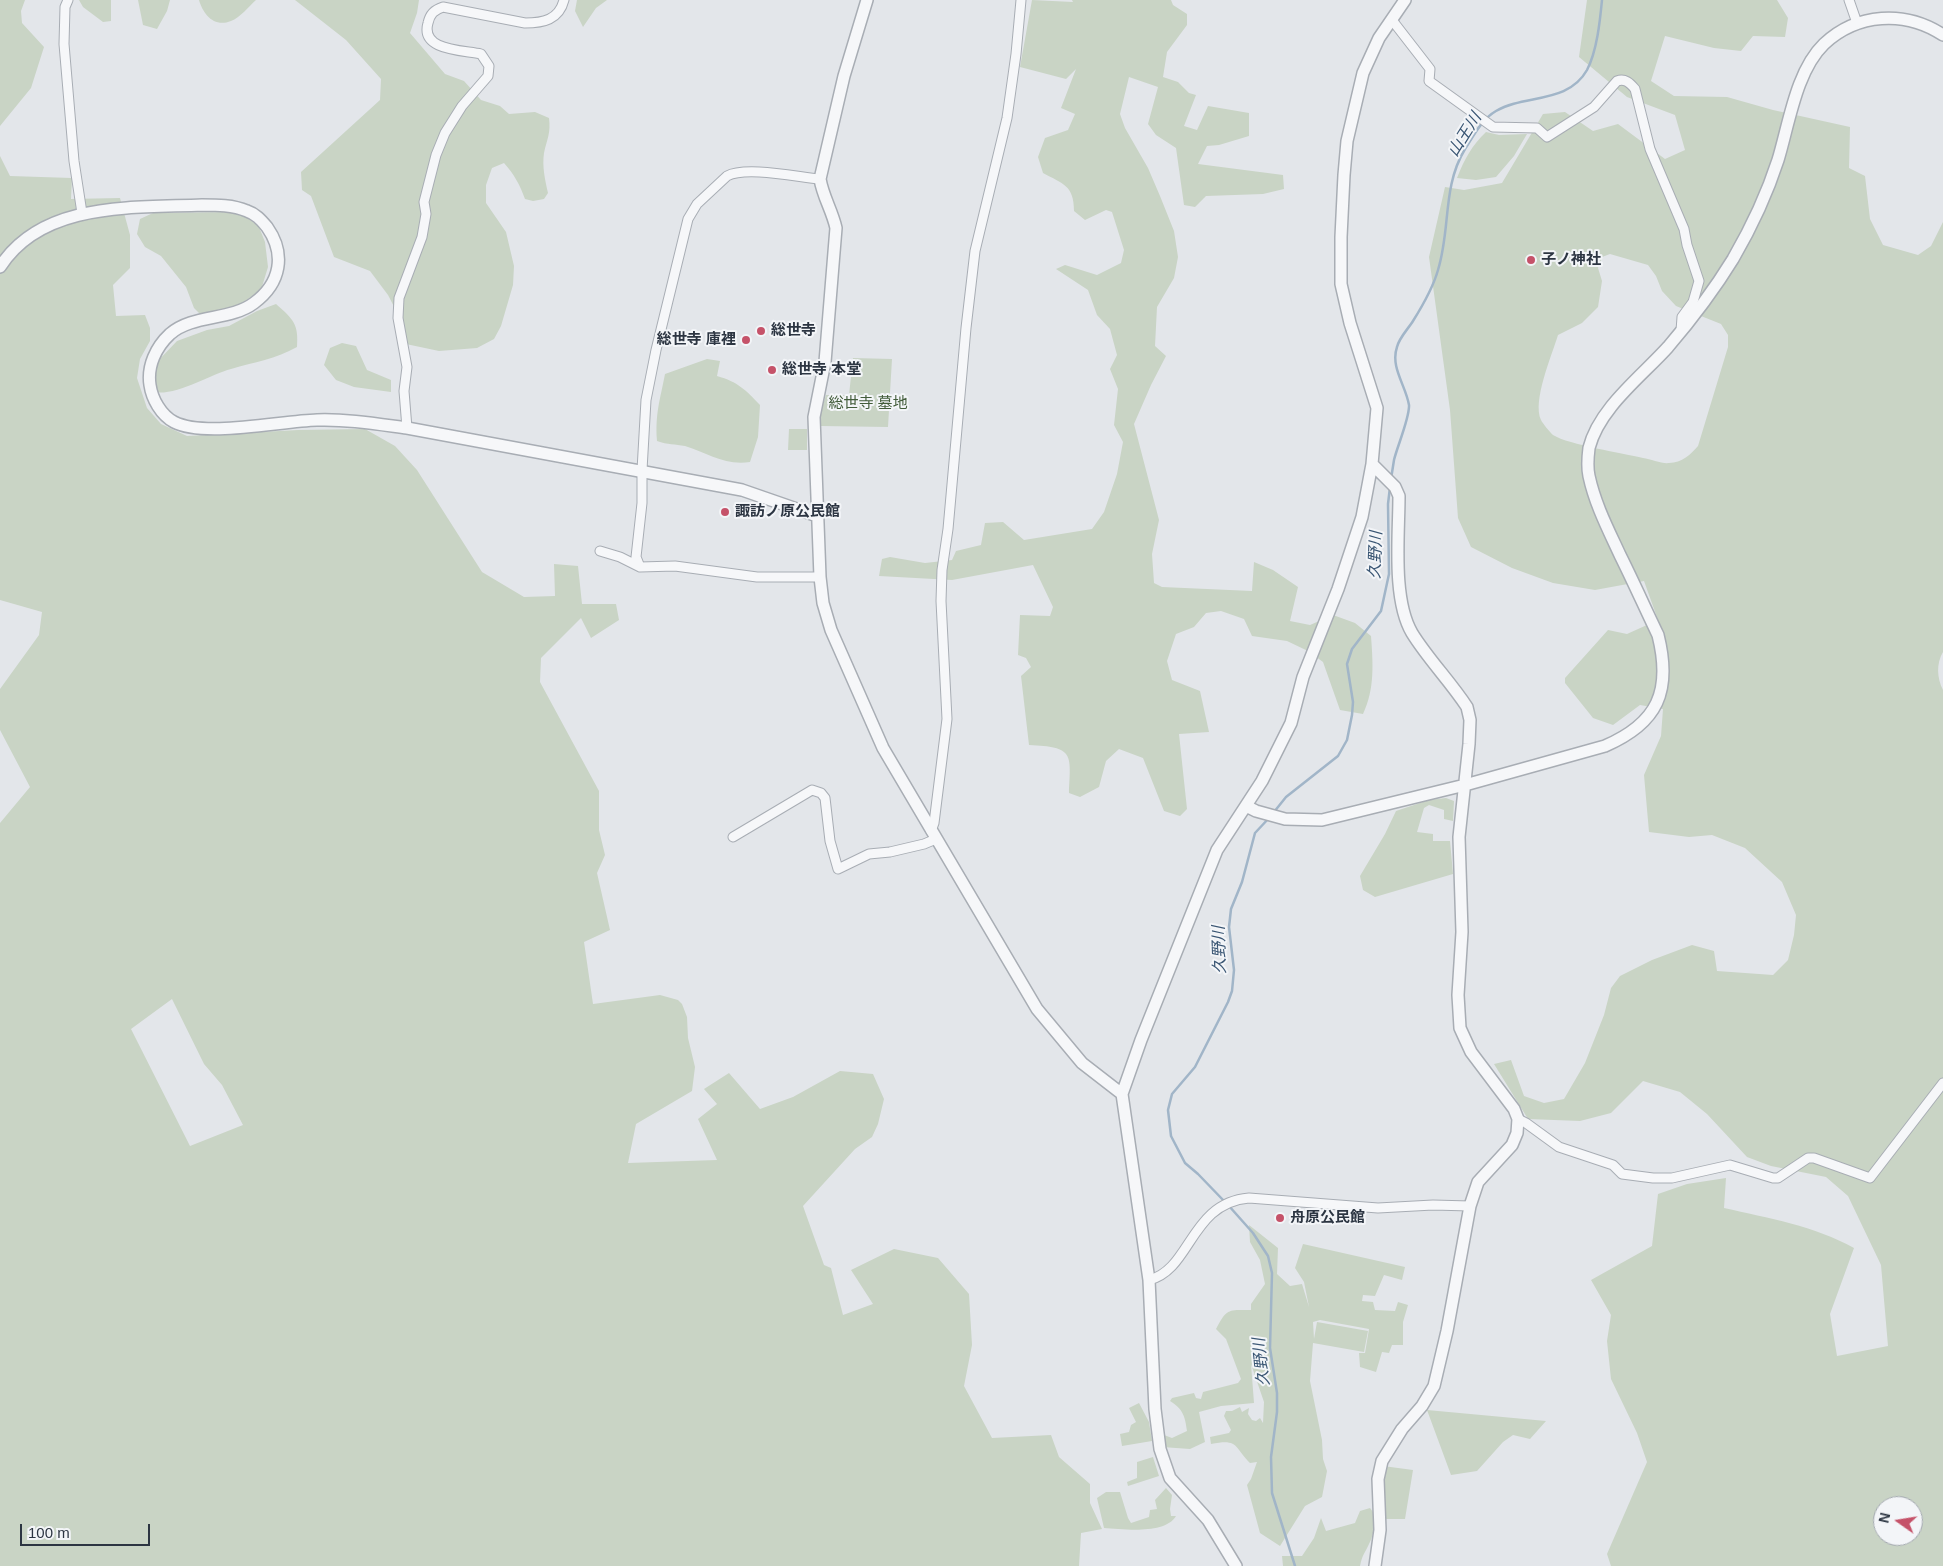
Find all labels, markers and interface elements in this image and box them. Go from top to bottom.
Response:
water label: 山王川 [1444,110,1486,160]
place label: 子ノ神社 [1541,251,1601,269]
marker: 子ノ神社 [1525,254,1537,266]
place label: 総世寺 [771,322,816,340]
marker: 総世寺 [755,325,767,337]
place label: 総世寺 庫裡 [657,331,736,349]
marker: 総世寺 庫裡 [740,334,752,346]
place label: 総世寺 本堂 [782,361,861,379]
marker: 総世寺 本堂 [766,364,778,376]
park label: 総世寺 墓地 [828,395,908,413]
place label: 諏訪ノ原公民館 [735,503,840,521]
marker: 諏訪ノ原公民館 [719,506,731,518]
water label: 久野川 [1366,531,1386,579]
water label: 久野川 [1210,926,1230,974]
place label: 舟原公民館 [1290,1209,1365,1227]
marker: 舟原公民館 [1274,1212,1286,1224]
water label: 久野川 [1250,1337,1274,1387]
north arrow [1873,1496,1923,1546]
text: N [1875,1511,1893,1525]
scale bar [22,1514,152,1546]
text: 100 m [28,1524,70,1541]

